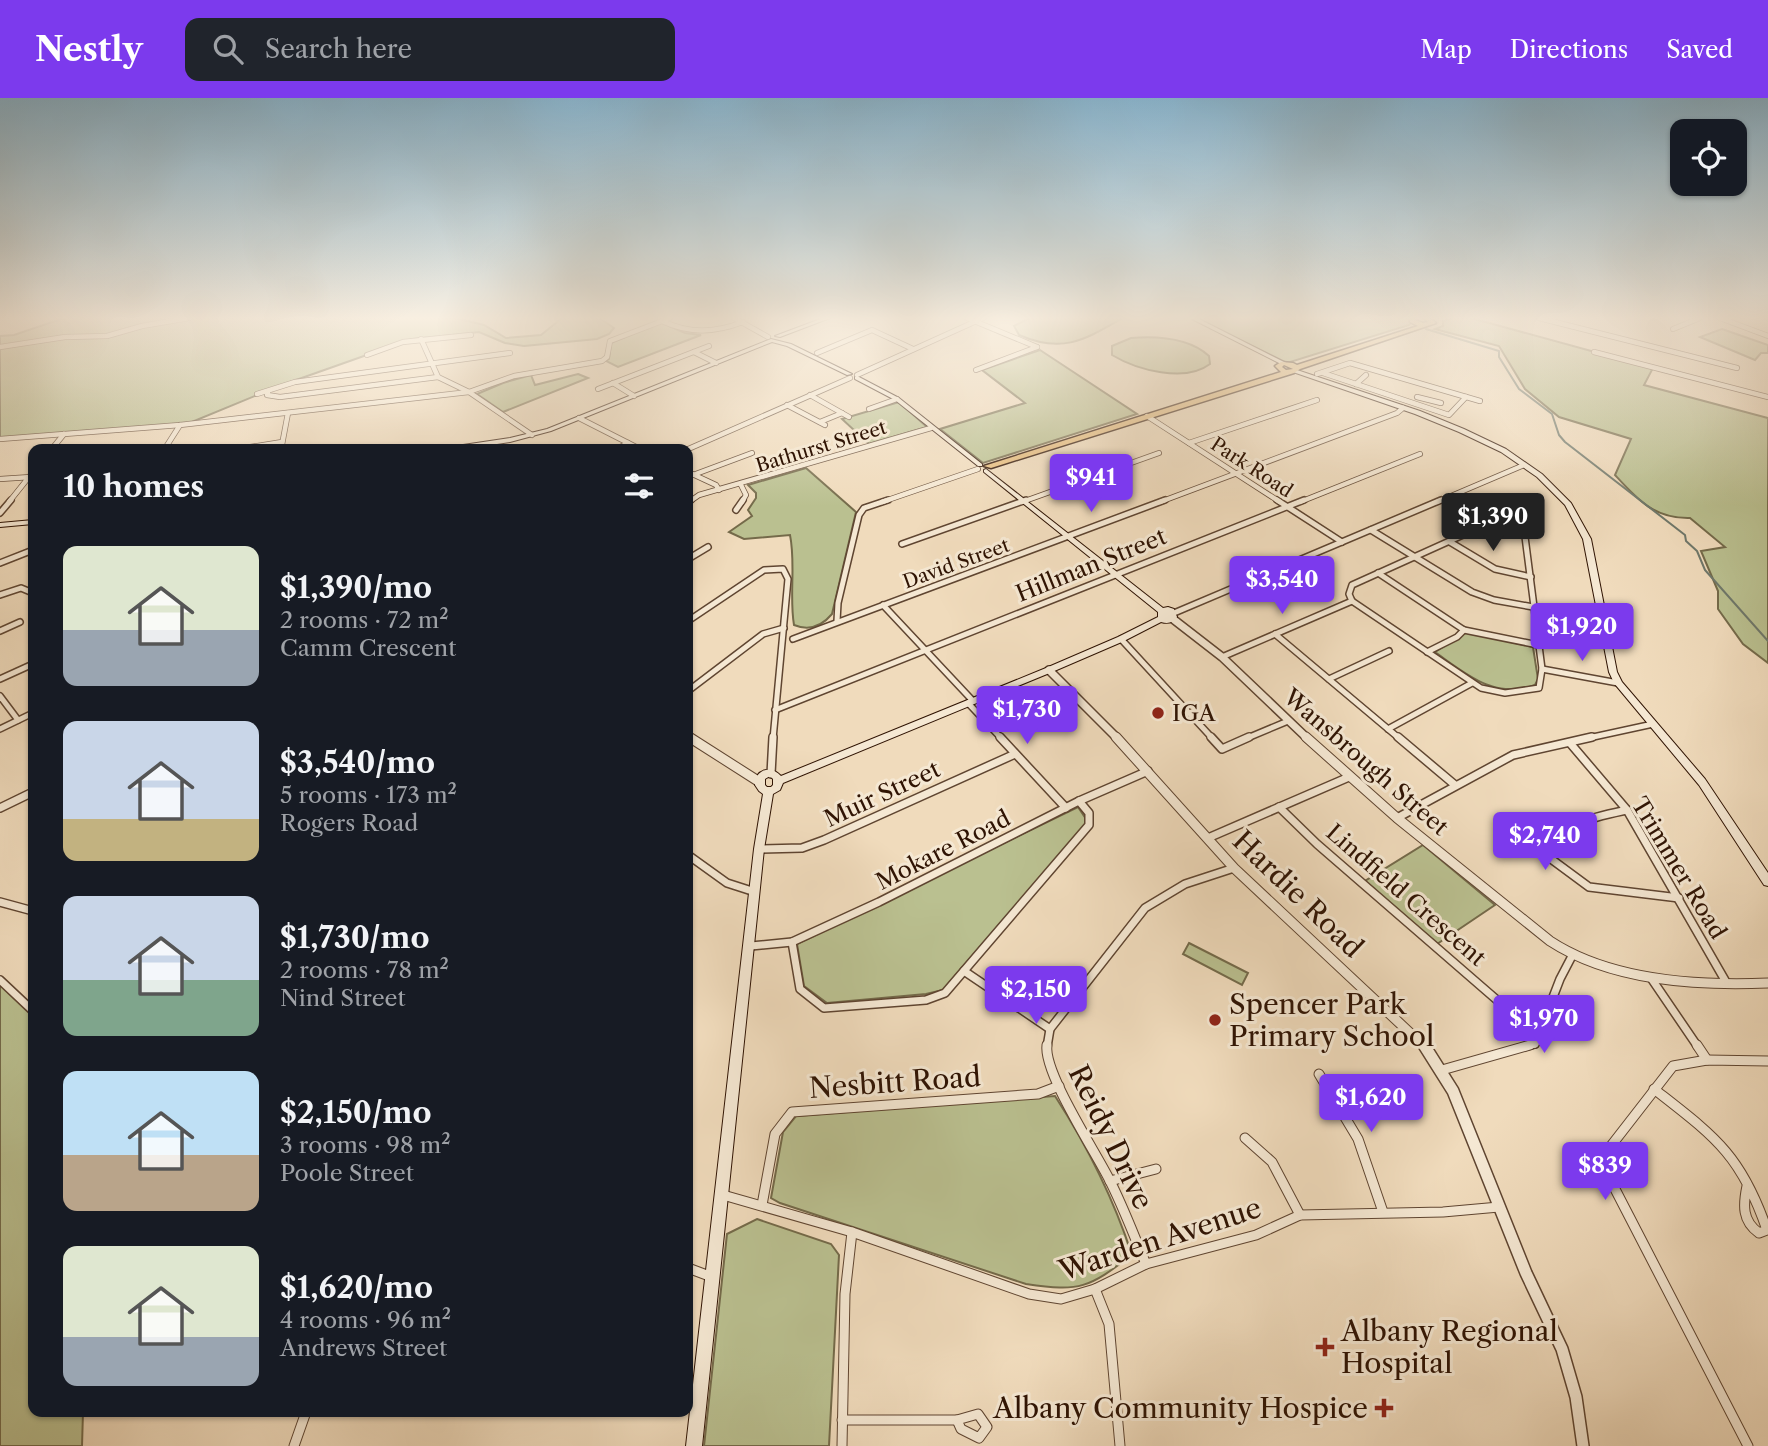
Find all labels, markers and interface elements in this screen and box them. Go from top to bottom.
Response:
search box [185,18,675,81]
text: Nestly [35,29,143,70]
icon: search [209,30,247,68]
text: Search here [265,33,412,65]
text: Map [1420,35,1472,64]
text: Directions [1510,35,1628,64]
text: Saved [1666,35,1733,64]
map controls [1670,119,1747,196]
button: locate [1670,119,1747,196]
street label: Bathurst Street [753,416,890,477]
street label: Park Road [1206,432,1297,503]
pin: $941 [1050,454,1132,514]
text: $941 [1066,463,1116,491]
icon: filters [620,467,658,505]
text: 10 homes [63,468,204,505]
pin: $1,390 [1436,494,1550,553]
text: $1,390 [1458,502,1528,530]
street label: Hillman Street [1012,522,1170,608]
street label: David Street [900,534,1013,593]
pin: $3,540 [1225,556,1339,616]
text: $3,540 [1245,565,1319,593]
text: $1,390/mo [280,569,432,606]
icon: home [119,574,203,658]
pin: $1,920 [1525,603,1639,663]
text: 2 rooms · 72 m² [280,606,449,634]
text: $1,920 [1547,612,1617,640]
text: Camm Crescent [280,634,456,662]
street label: Wansbrough Street [1277,682,1454,841]
pin: $1,730 [970,686,1084,746]
text: $1,730 [993,695,1061,723]
place label: IGA [1172,699,1217,727]
marker: IGA [1150,705,1166,721]
text: $3,540/mo [280,744,435,781]
icon: home [119,749,203,833]
street label: Muir Street [820,755,944,833]
text: 5 rooms · 173 m² [280,781,457,809]
street label: Trimmer Road [1626,792,1732,944]
street label: Mokare Road [871,804,1015,896]
text: Rogers Road [280,809,418,837]
pin: $2,740 [1488,812,1602,872]
street label: Lindfield Crescent [1320,818,1492,972]
text: $2,740 [1509,821,1581,849]
street label: Hardie Road [1226,823,1370,965]
text: $1,730/mo [280,919,430,956]
icon: home [119,924,203,1008]
text: 2 rooms · 78 m² [280,956,449,984]
pin: $2,150 [979,967,1093,1026]
text: $2,150 [1001,975,1071,1003]
text: Nind Street [280,984,406,1012]
place label: Spencer Park Primary School [1229,987,1434,1053]
pin: $1,970 [1487,996,1601,1055]
text: $1,970 [1509,1004,1579,1032]
marker: Spencer Park Primary School [1207,1012,1223,1028]
street label: Nesbitt Road [808,1059,982,1105]
street label: Reidy Drive [1061,1059,1161,1215]
pin: $1,620 [1314,1074,1428,1134]
text: $1,620 [1335,1083,1407,1111]
text: $2,150/mo [280,1094,432,1131]
icon: home [119,1099,203,1183]
text: 3 rooms · 98 m² [280,1131,451,1159]
pin: $839 [1564,1142,1646,1202]
text: $839 [1578,1151,1632,1179]
text: Poole Street [280,1159,414,1187]
street label: Warden Avenue [1054,1190,1265,1288]
text: $1,620/mo [280,1269,433,1306]
icon: home [119,1274,203,1358]
text: 4 rooms · 96 m² [280,1306,451,1334]
place label: Albany Regional Hospital [1340,1314,1558,1380]
text: Andrews Street [280,1334,447,1362]
marker: Albany Regional Hospital [1315,1337,1335,1357]
place label: Albany Community Hospice [992,1391,1368,1425]
marker: Albany Community Hospice [1374,1398,1394,1418]

